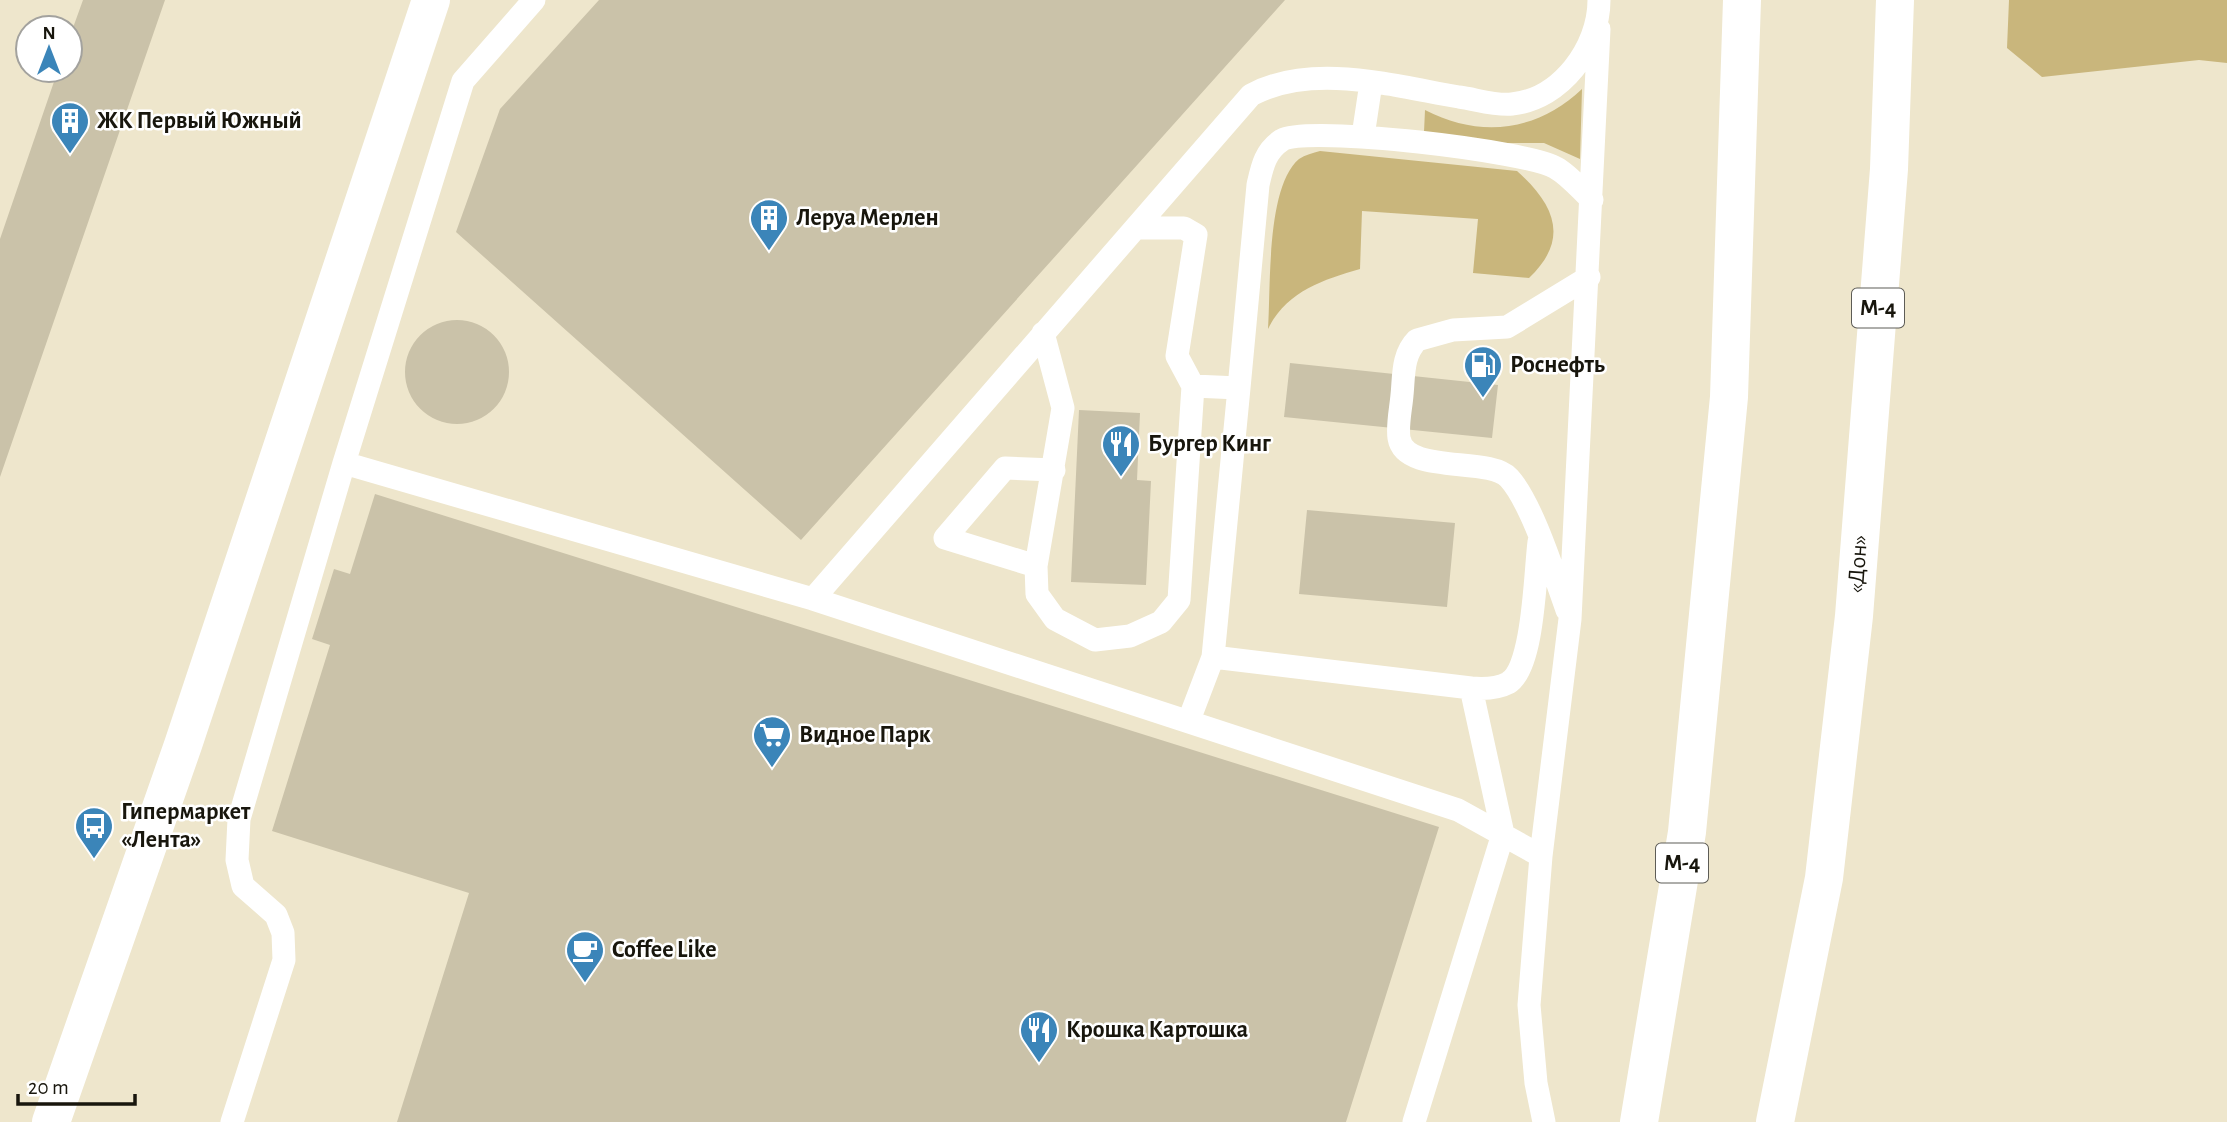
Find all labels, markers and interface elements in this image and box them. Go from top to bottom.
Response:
north arrow [14,14,84,84]
text: N [42,24,56,43]
building icon: ЖК Первый Южный [49,100,91,155]
place label: ЖК Первый Южный [97,109,302,133]
building icon: Леруа Мерлен [748,197,790,252]
place label: Леруа Мерлен [796,206,939,230]
road number: М-4 [1852,288,1904,328]
fuel station icon: Роснефть [1462,344,1504,399]
place label: Роснефть [1510,353,1605,377]
restaurant icon: Бургер Кинг [1100,423,1142,478]
place label: Бургер Кинг [1148,432,1271,456]
street label: «Дон» [1844,534,1872,594]
supermarket icon: Видное Парк [751,714,793,769]
place label: Видное Парк [799,723,931,747]
place label: Гипермаркет «Лента» [121,800,251,852]
bus stop icon: Гипермаркет «Лента» [73,805,115,860]
road number: М-4 [1656,844,1708,883]
cafe icon: Coffee Like [564,929,606,984]
place label: Coffee Like [612,938,717,962]
restaurant icon: Крошка Картошка [1018,1009,1060,1064]
place label: Крошка Картошка [1066,1018,1248,1042]
scale bar [18,1062,135,1106]
text: 20 m [28,1077,69,1098]

